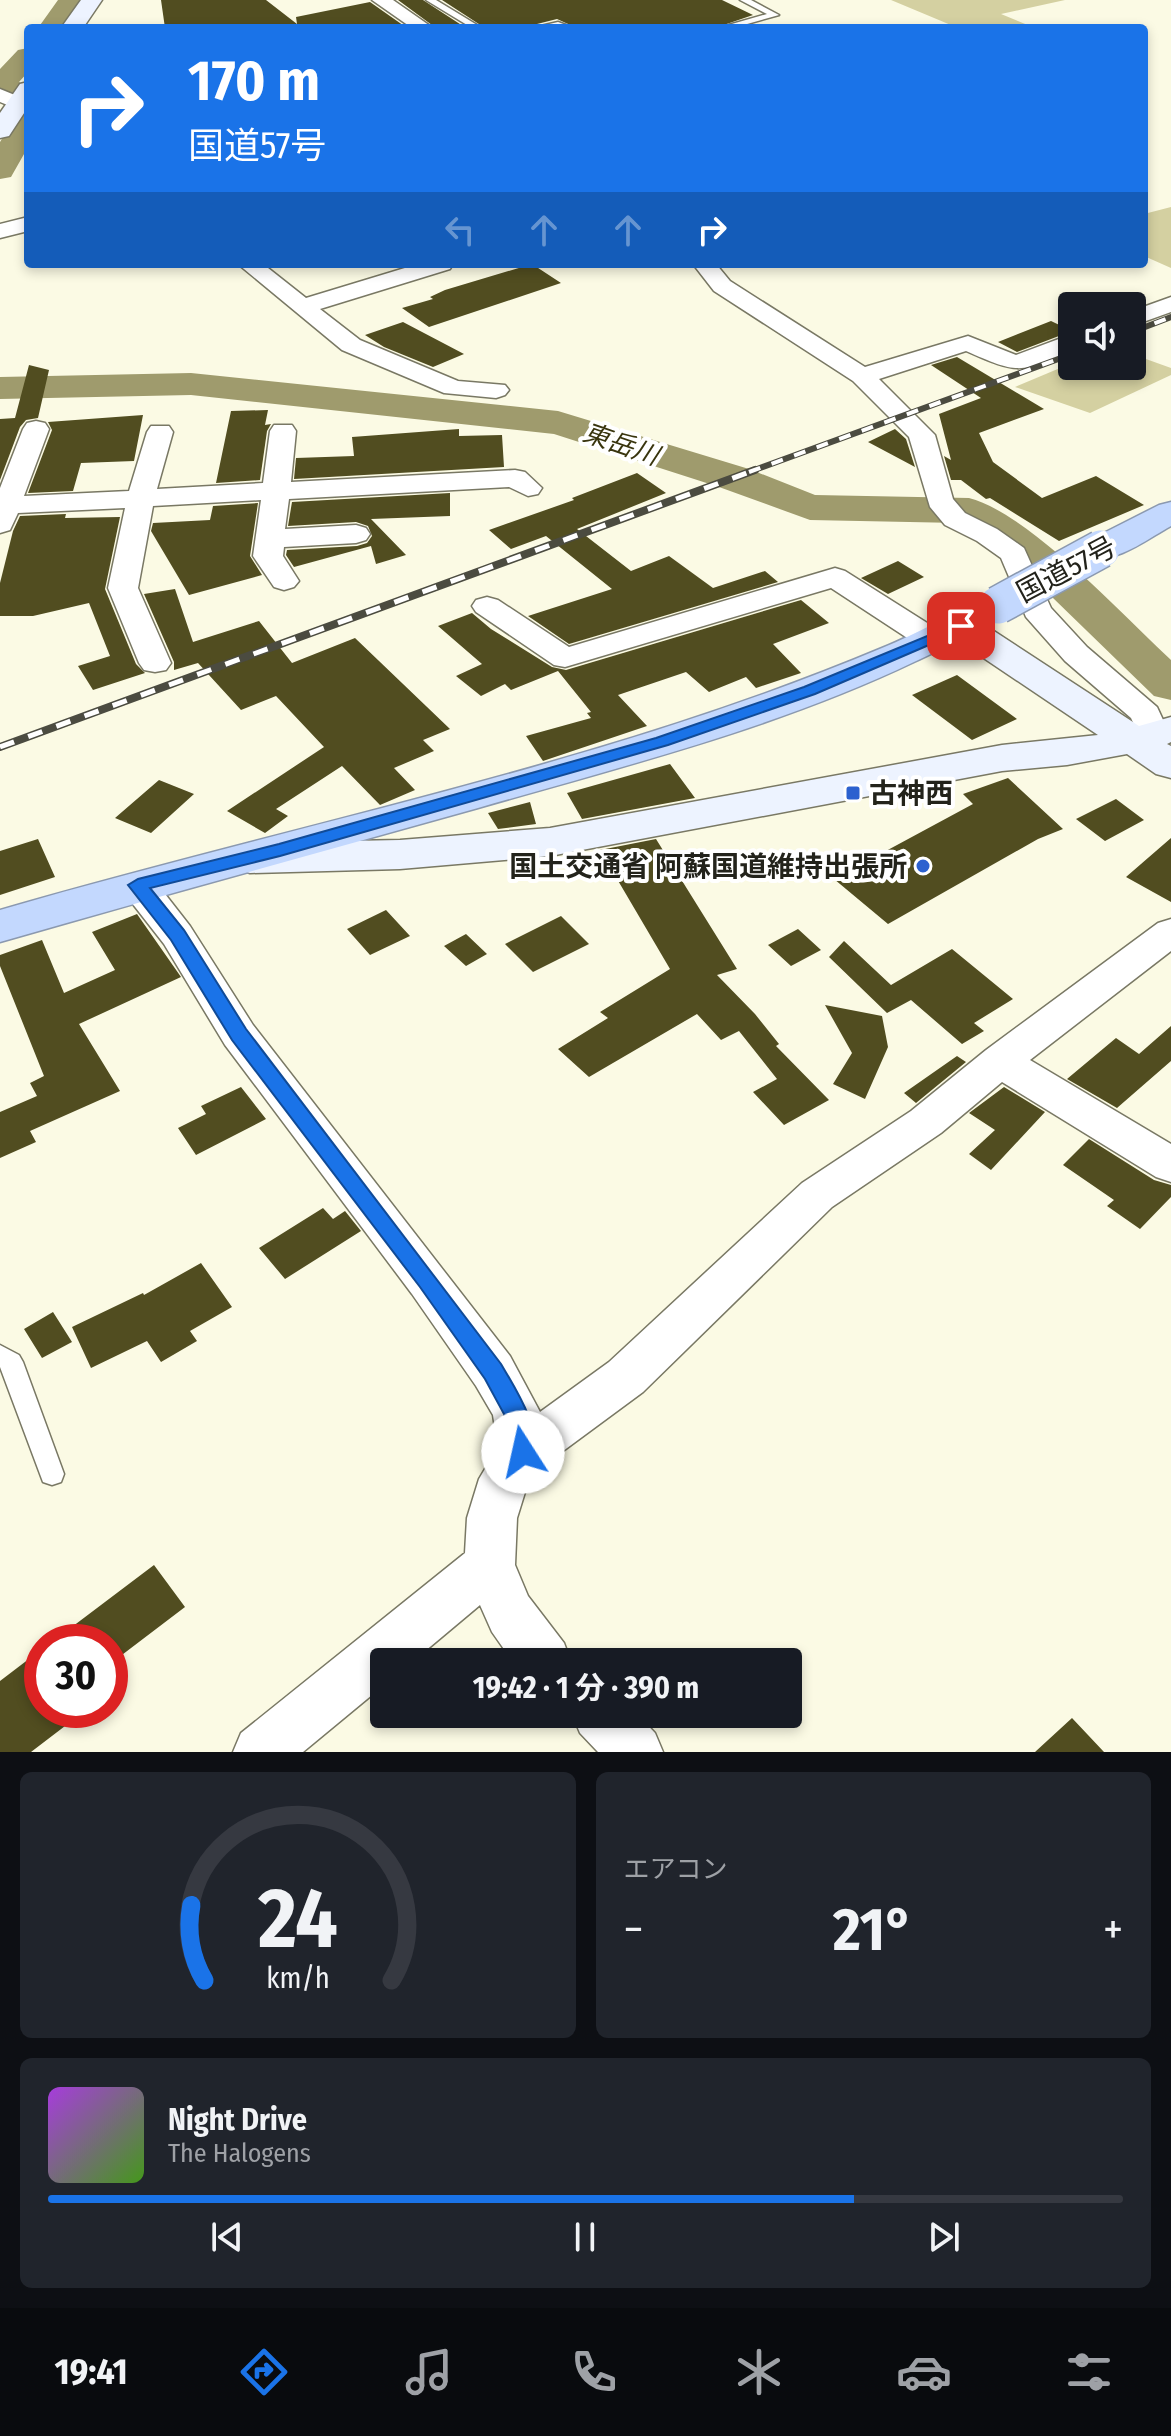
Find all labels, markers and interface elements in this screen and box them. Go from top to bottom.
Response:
text: 170 m [188,48,320,115]
icon: right [56,56,160,160]
text: 国道57号 [188,124,326,168]
icon: left [438,208,482,252]
icon: ahead [522,208,566,252]
icon: ahead [606,208,650,252]
icon: right [690,208,734,252]
map controls [1058,292,1146,380]
button: sound [1058,292,1146,380]
water label: 東岳川 [579,417,666,473]
street label: 国道57号 [1011,530,1121,609]
pin [927,592,995,660]
icon: arrive [939,604,983,648]
place label: 古神西 [869,777,953,810]
marker: 古神西 [844,784,862,802]
place label: 国土交通省 阿蘇国道維持出張所 [509,850,907,883]
marker: 国土交通省 阿蘇国道維持出張所 [914,857,932,875]
position arrow [481,1410,565,1494]
speed limit sign: 30 [24,1624,128,1728]
text: 19:42 · 1 分 · 390 m [473,1670,699,1706]
text: エアコン [624,1854,728,1885]
text: 24 [257,1869,338,1969]
text: 21° [833,1894,913,1966]
text: − [624,1903,643,1956]
text: + [1103,1903,1123,1956]
text: km/h [266,1961,330,1996]
text: Night Drive [168,2102,307,2138]
text: The Halogens [168,2138,311,2169]
icon: previous [205,2215,249,2259]
icon: pause [563,2215,607,2259]
icon: next [922,2215,966,2259]
icon: directions [236,2344,292,2400]
icon: music [401,2344,457,2400]
icon: phone [566,2344,622,2400]
icon: climate [731,2344,787,2400]
icon: car [896,2344,952,2400]
icon: filters [1061,2344,1117,2400]
text: 19:41 [54,2350,128,2394]

